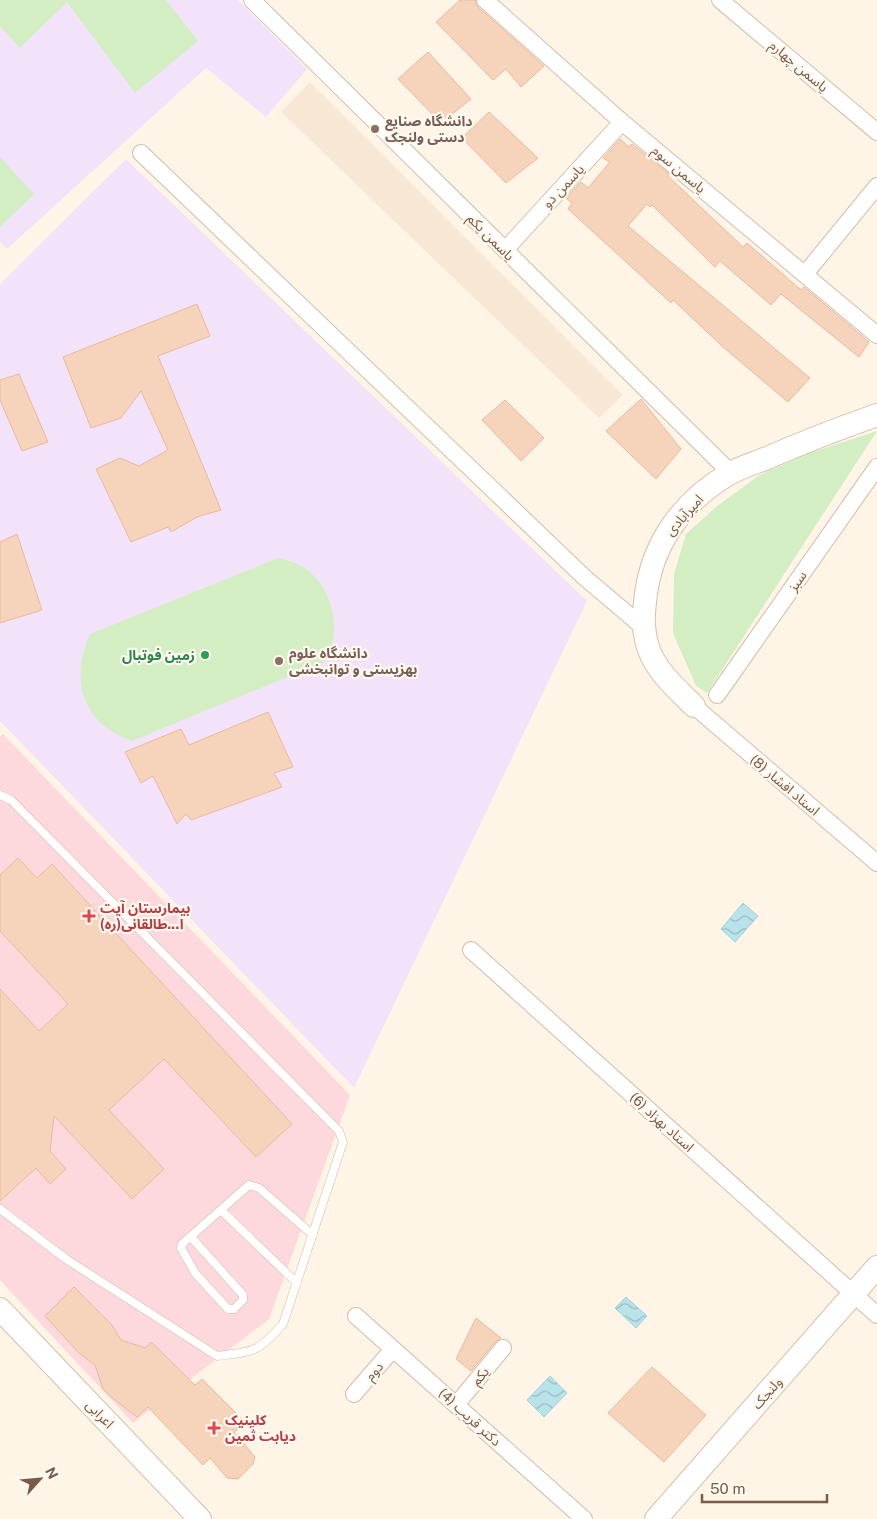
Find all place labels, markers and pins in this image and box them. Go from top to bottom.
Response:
place label: دانشگاه صنایع دستى ولنجک [385,113,473,145]
marker: دانشگاه صنایع دستى ولنجک [369,123,381,135]
place label: دانشگاه علوم بهزیستی و توانبخشی [289,645,417,678]
place label: زمین فوتبال [122,647,195,664]
marker: زمین فوتبال [199,649,211,661]
marker: دانشگاه علوم بهزیستی و توانبخشی [273,655,285,667]
place label: بیمارستان آیت ا...طالقانی(ره) [100,900,190,933]
marker: بیمارستان آیت ا...طالقانی(ره) [82,909,96,923]
place label: کلینیک دیابت ثمین [225,1412,296,1444]
marker: کلینیک دیابت ثمین [207,1421,221,1435]

